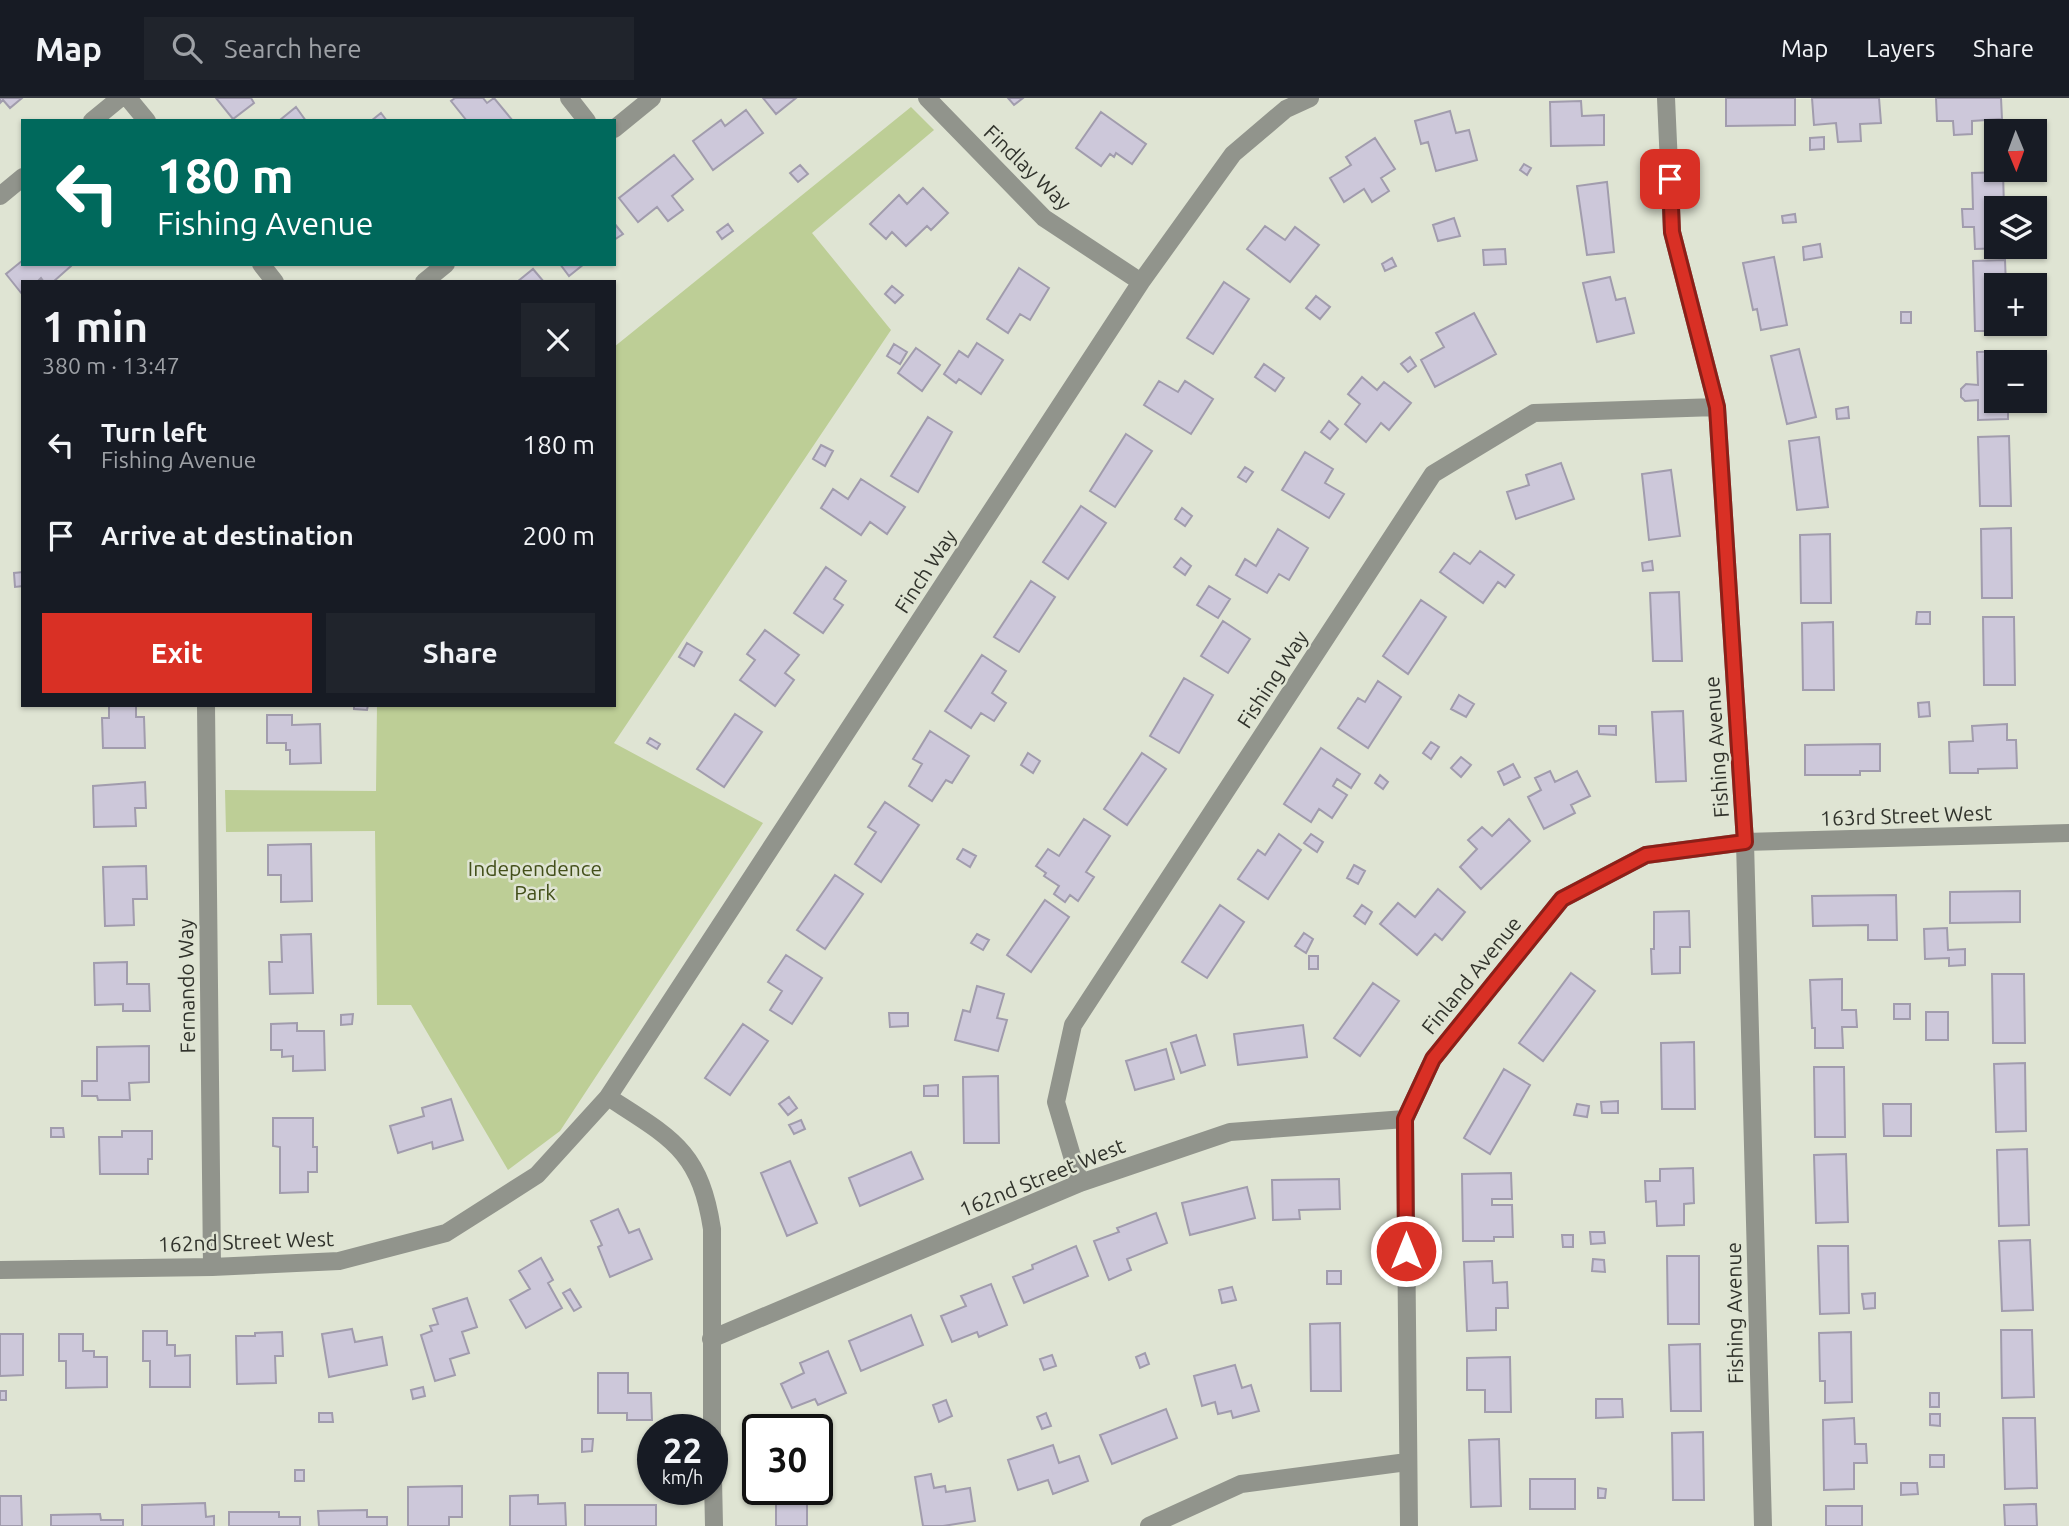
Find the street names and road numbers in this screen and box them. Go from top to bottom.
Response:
street label: Findlay Way [980,120,1076,214]
street label: Finch Way [889,525,961,617]
street label: Fishing Way [1232,626,1312,732]
street label: Fishing Avenue [1699,675,1733,819]
street label: 163rd Street West [1820,800,1992,830]
street label: Finland Avenue [1416,911,1526,1039]
street label: Fernando Way [173,918,199,1054]
street label: 162nd Street West [956,1133,1128,1221]
street label: 162nd Street West [158,1226,334,1256]
street label: Fishing Avenue [1721,1242,1747,1384]

